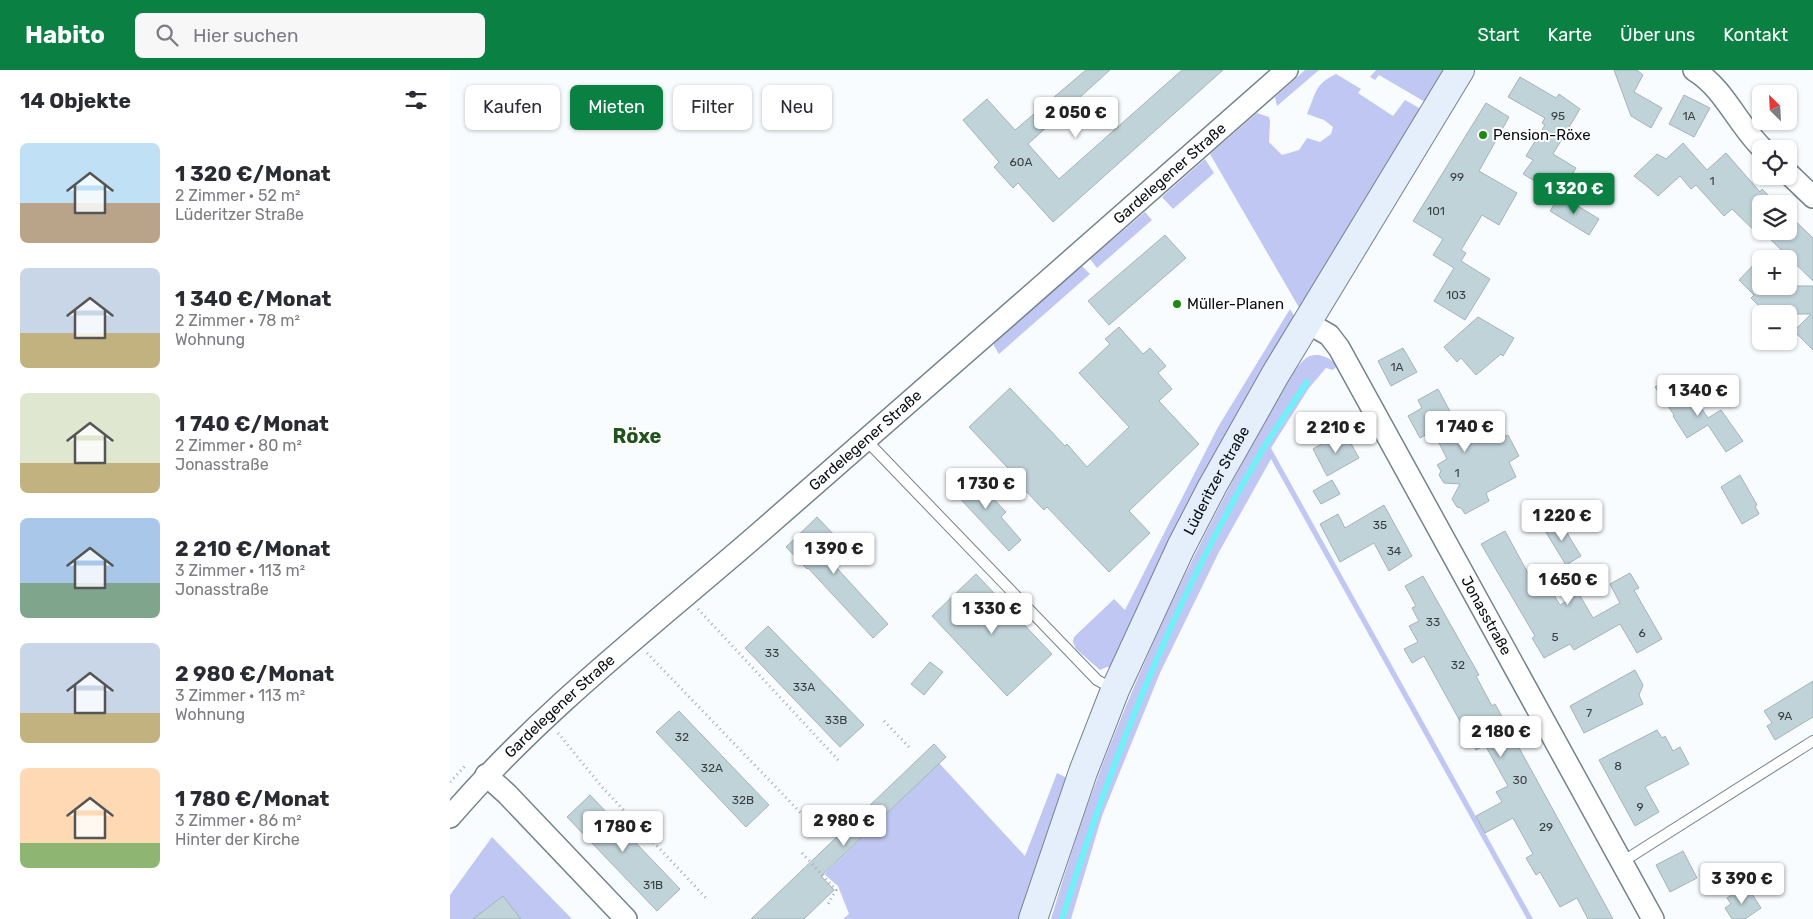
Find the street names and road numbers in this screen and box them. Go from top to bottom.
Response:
street label: Gardelegener Straße [1110,119,1230,228]
street label: Gardelegener Straße [805,386,925,494]
street label: Lüderitzer Straße [1180,423,1253,538]
street label: Jonasstraße [1457,573,1515,658]
street label: Gardelegener Straße [501,651,619,762]

